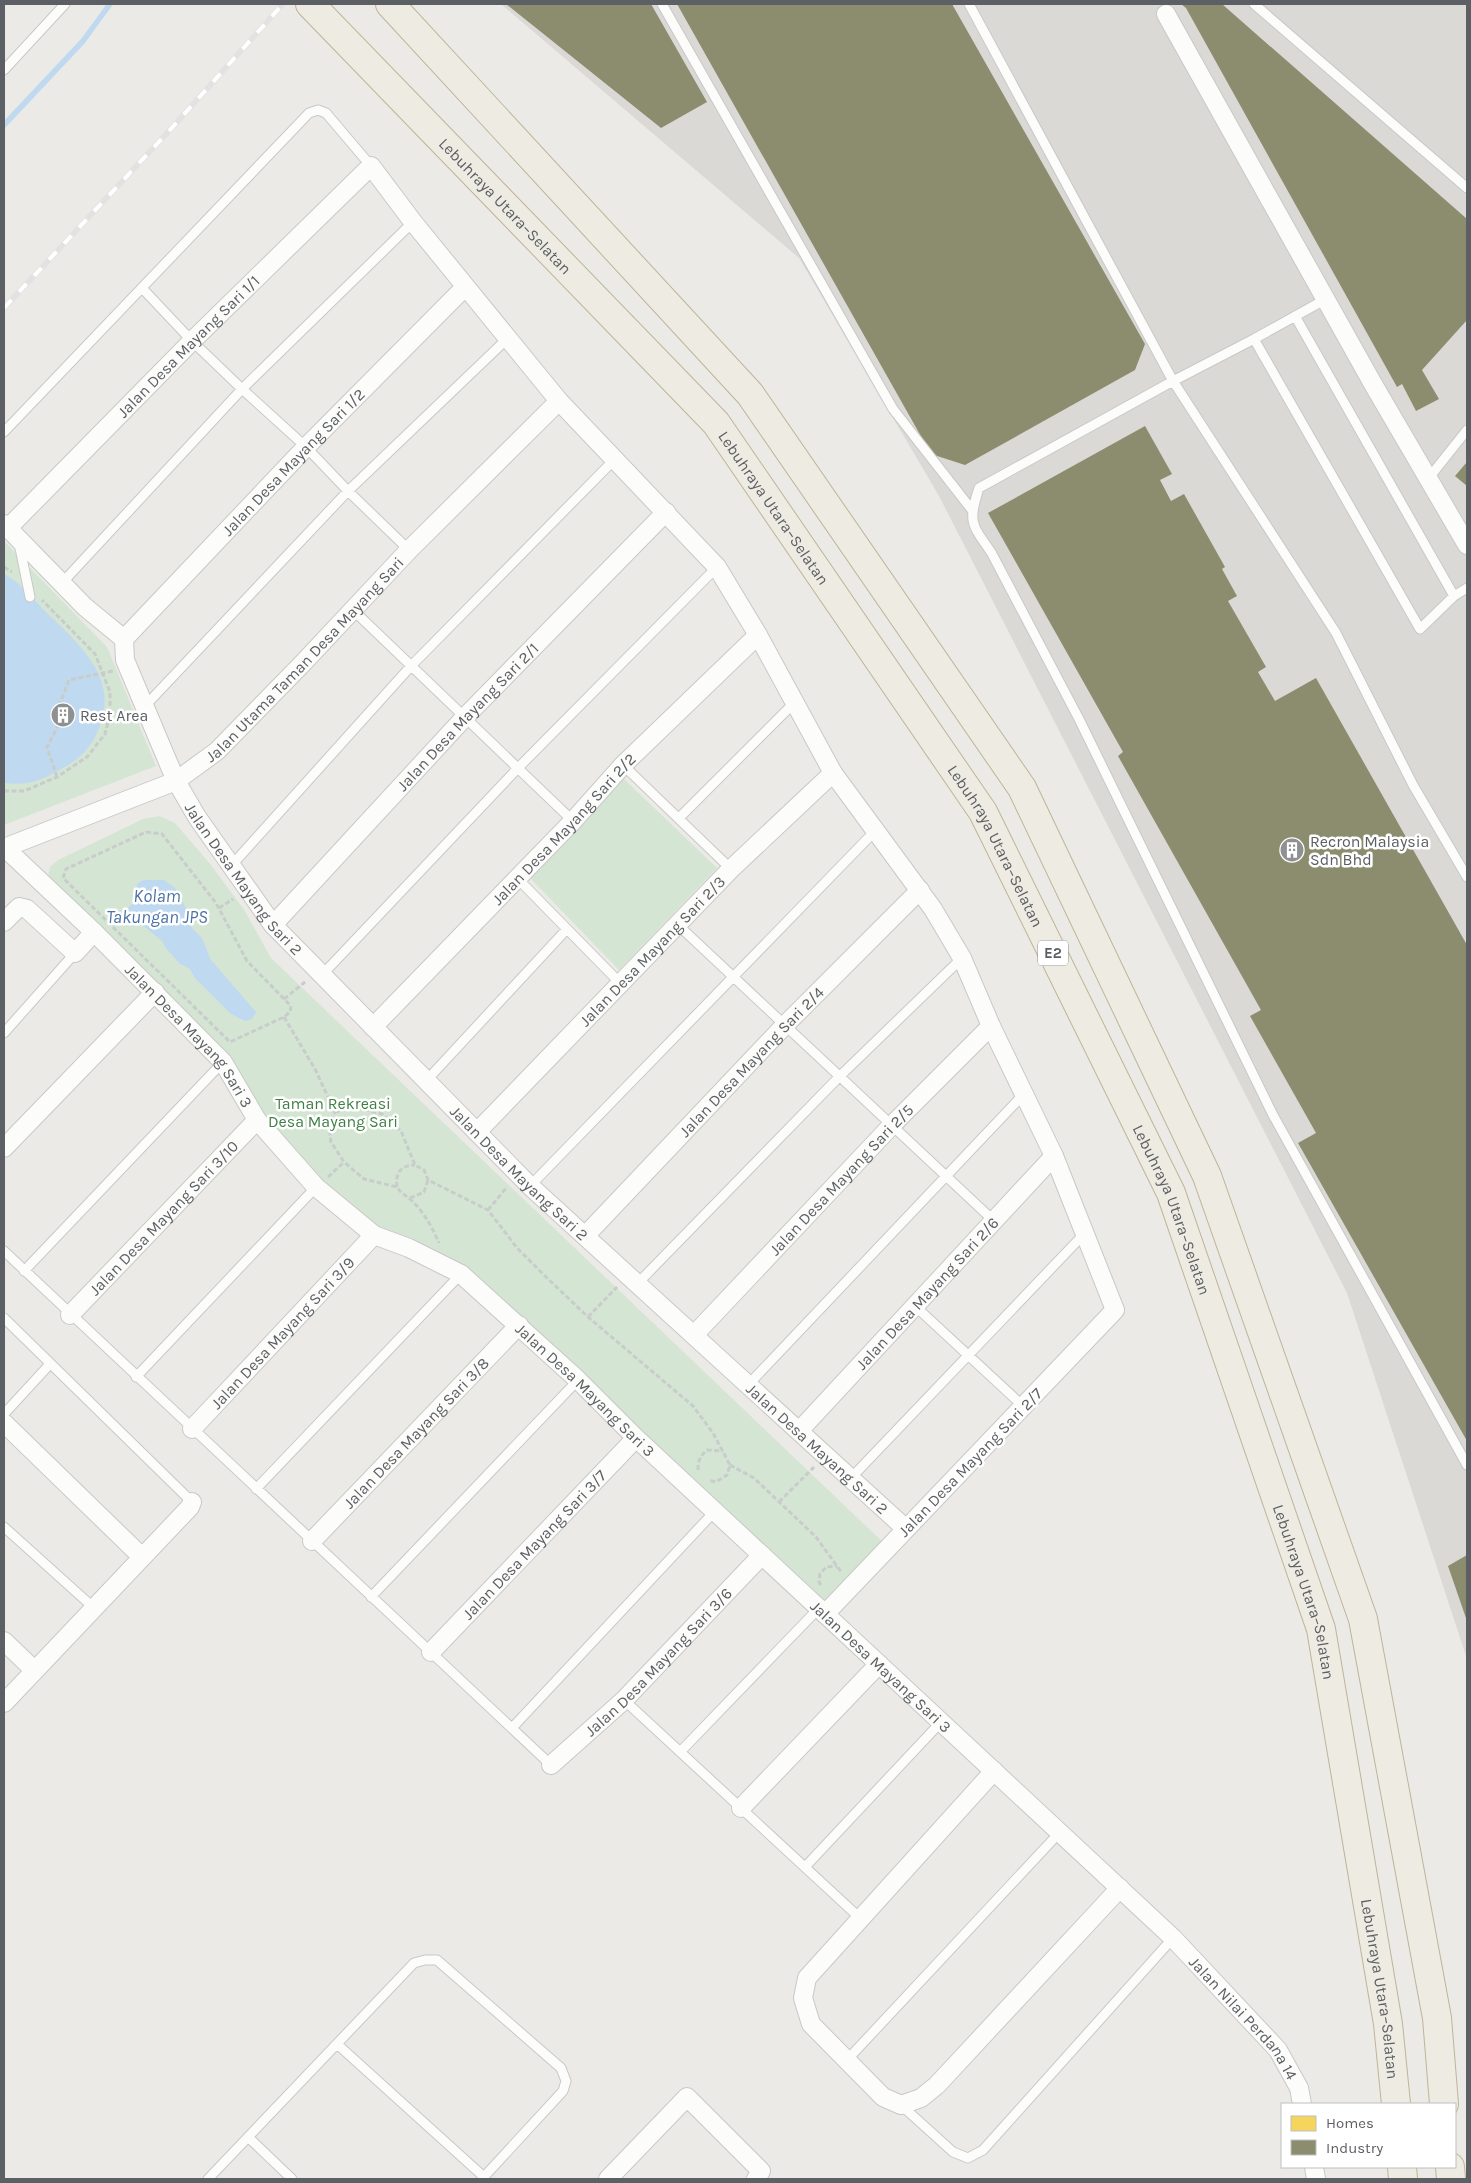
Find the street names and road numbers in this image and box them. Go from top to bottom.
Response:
street label: Lebuhraya Utara–Selatan [435,134,575,278]
street label: Jalan Desa Mayang Sari 1/1 [113,271,264,421]
street label: Jalan Desa Mayang Sari 1/2 [218,385,369,540]
street label: Lebuhraya Utara–Selatan [714,427,833,588]
street label: Jalan Utama Taman Desa Mayang Sari [202,553,408,766]
street label: Jalan Desa Mayang Sari 2/1 [393,639,543,795]
street label: Jalan Desa Mayang Sari 2/2 [488,749,640,909]
street label: Lebuhraya Utara–Selatan [943,761,1047,930]
street label: Jalan Desa Mayang Sari 2 [181,799,306,959]
street label: Jalan Desa Mayang Sari 2/3 [576,872,729,1030]
road number: E2 [1038,940,1068,966]
street label: Jalan Desa Mayang Sari 3 [121,960,256,1111]
street label: Jalan Desa Mayang Sari 2/4 [675,983,828,1141]
street label: Jalan Desa Mayang Sari 2/5 [765,1100,917,1259]
street label: Jalan Desa Mayang Sari 2 [446,1102,592,1244]
street label: Lebuhraya Utara–Selatan [1129,1121,1214,1298]
street label: Jalan Desa Mayang Sari 3/10 [85,1137,242,1299]
street label: Jalan Desa Mayang Sari 2/6 [852,1213,1003,1374]
street label: Jalan Desa Mayang Sari 3/9 [207,1253,359,1413]
street label: Jalan Desa Mayang Sari 3 [511,1319,659,1461]
street label: Jalan Desa Mayang Sari 3/8 [339,1354,493,1513]
street label: Jalan Desa Mayang Sari 2 [742,1379,892,1518]
street label: Jalan Desa Mayang Sari 2/7 [894,1384,1047,1541]
street label: Jalan Desa Mayang Sari 3/7 [458,1466,611,1623]
street label: Lebuhraya Utara–Selatan [1269,1502,1338,1681]
street label: Jalan Desa Mayang Sari 3/6 [581,1584,736,1740]
street label: Jalan Desa Mayang Sari 3 [806,1596,955,1737]
street label: Lebuhraya Utara–Selatan [1357,1897,1402,2080]
street label: Jalan Nilai Perdana 14 [1185,1953,1302,2083]

